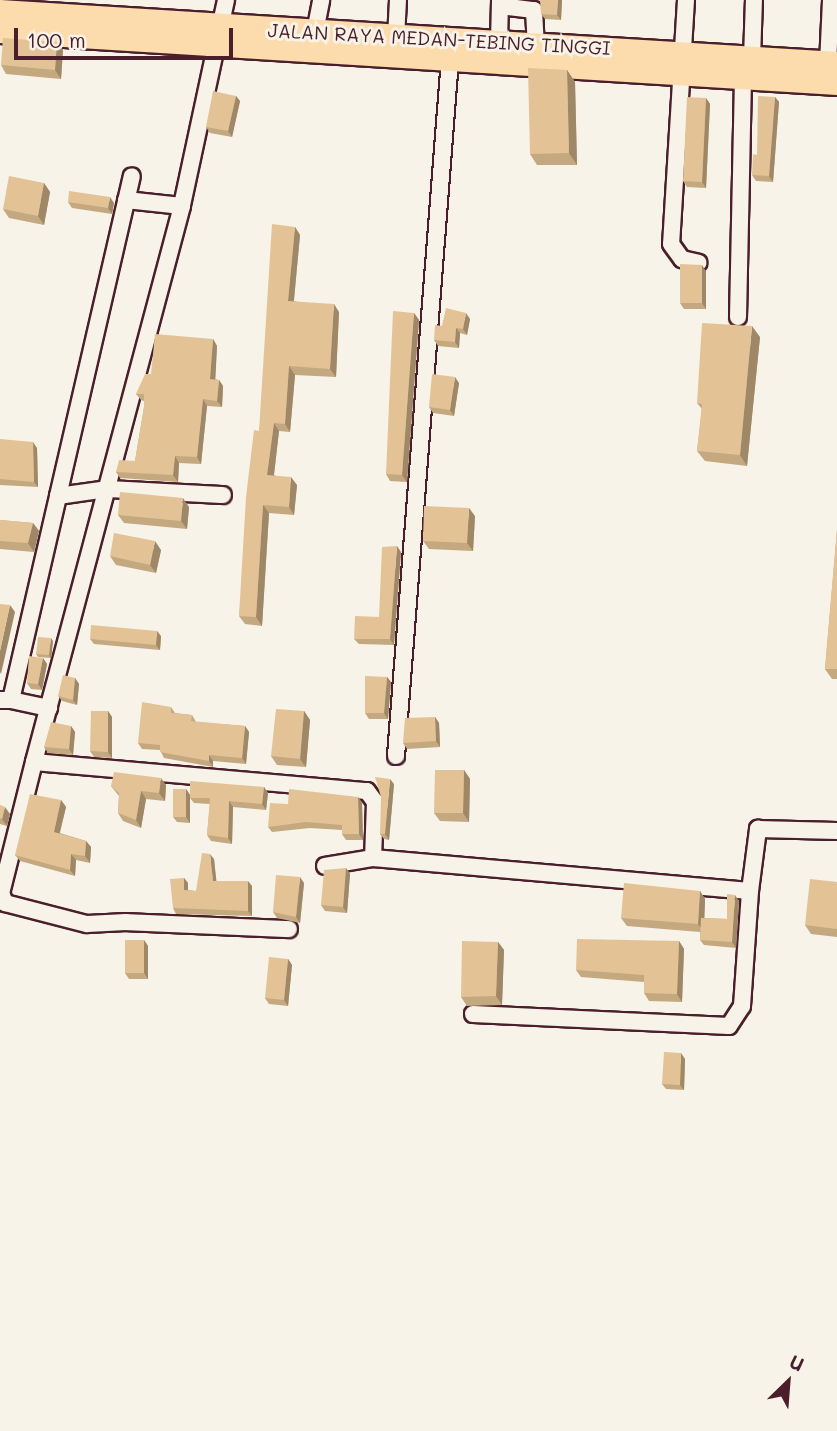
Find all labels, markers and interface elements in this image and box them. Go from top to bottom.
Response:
scale bar [18,14,236,58]
street label: JALAN RAYA MEDAN-TEBING TINGGI [267,19,611,59]
text: 100 m [27,26,86,53]
north arrow [753,1347,823,1417]
text: U [786,1348,808,1377]

